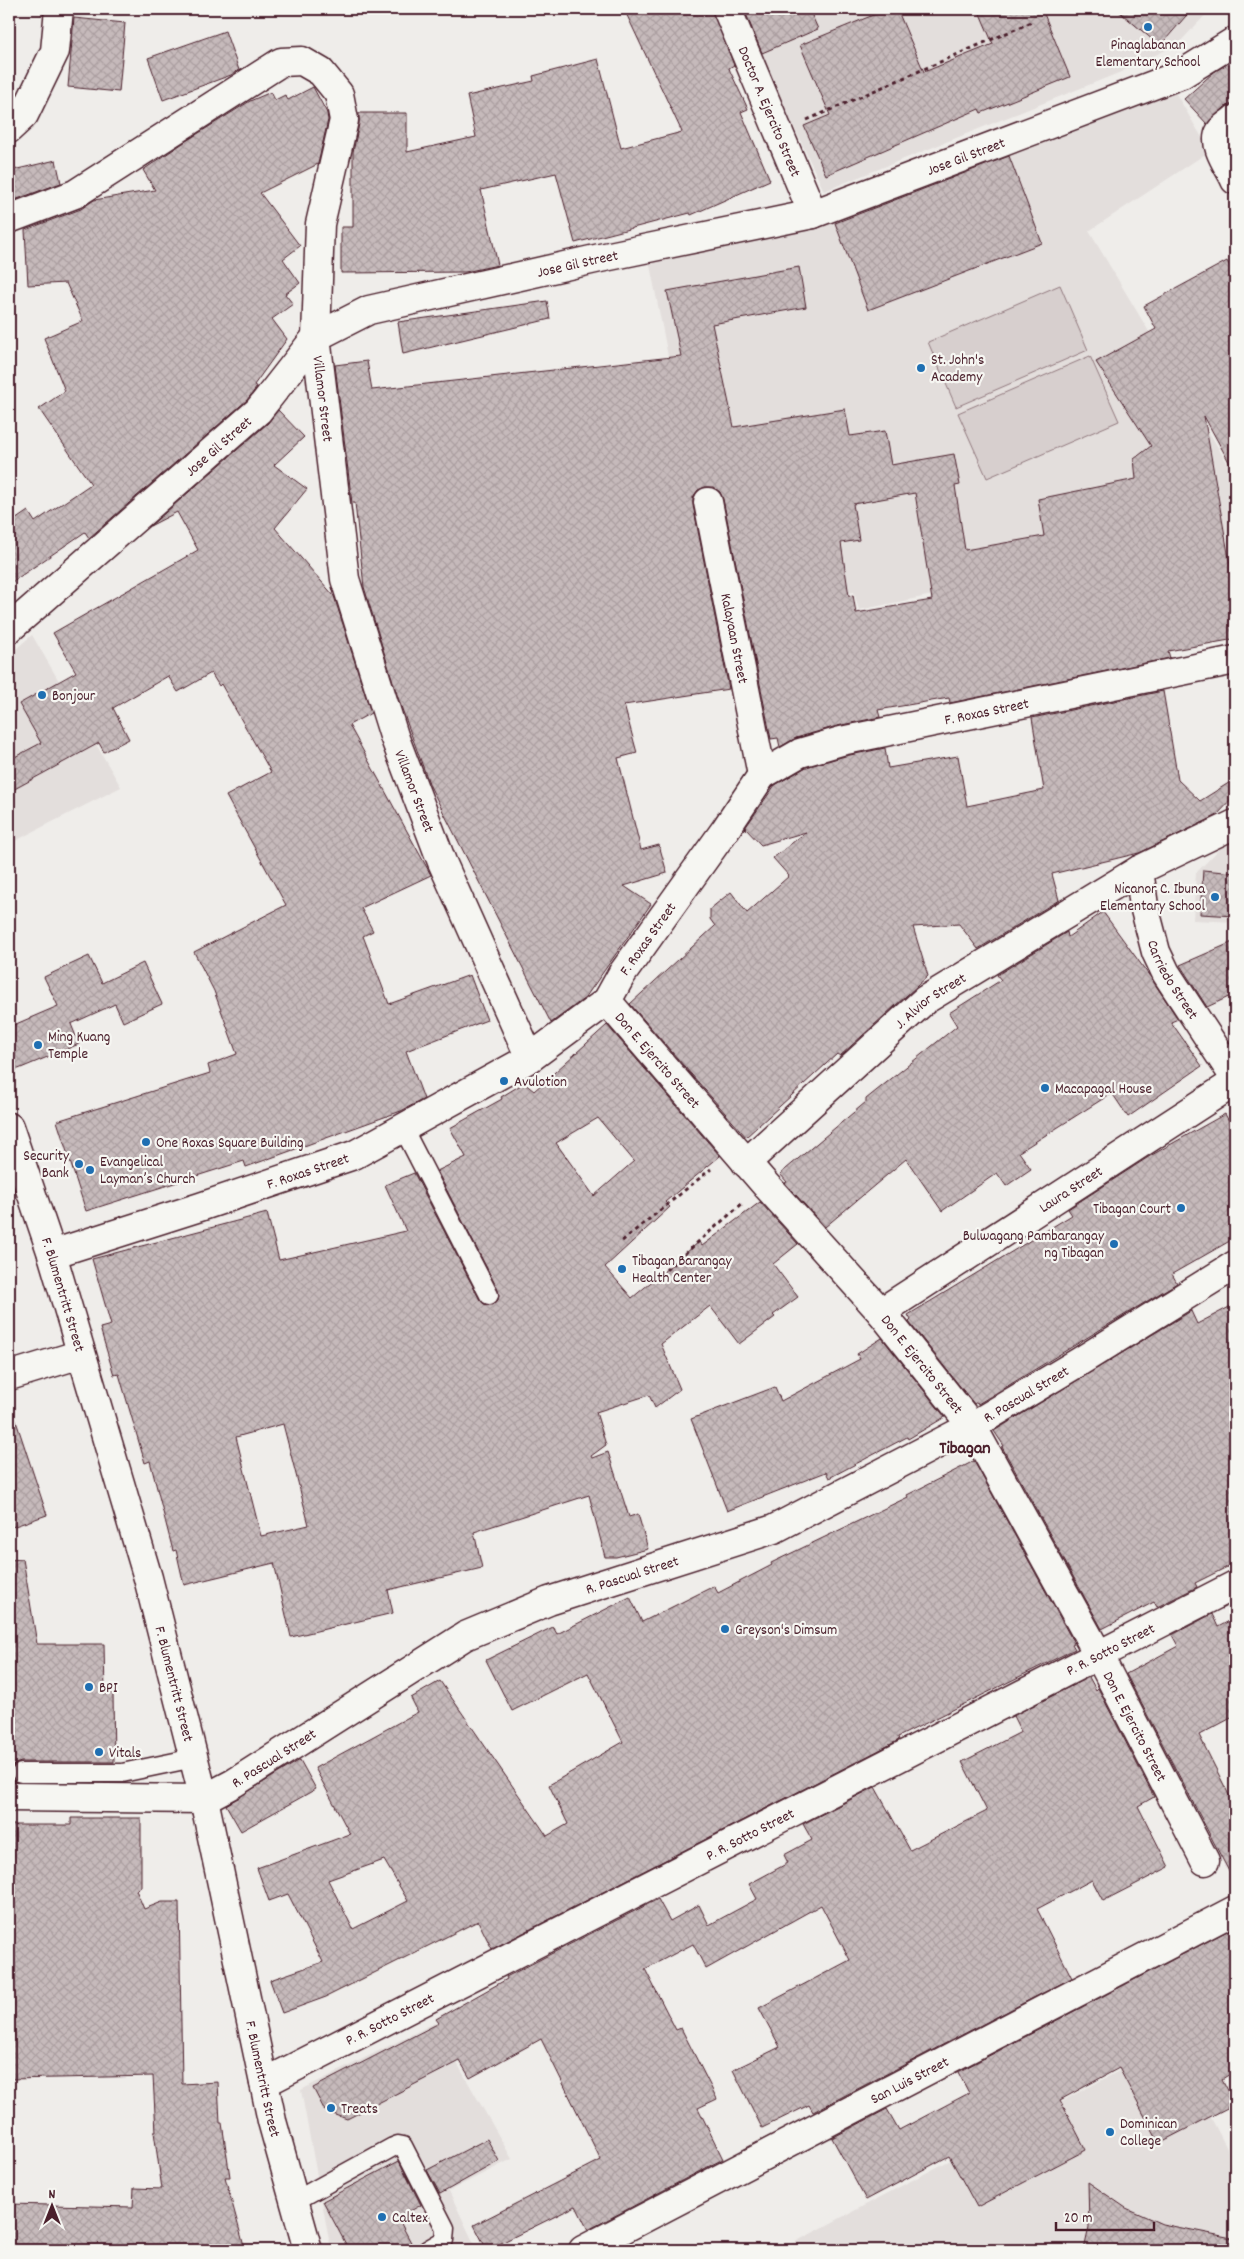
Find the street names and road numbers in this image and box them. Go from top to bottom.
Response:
street label: Doctor A. Ejercito Street [731,43,805,181]
street label: Jose Gil Street [924,133,1009,183]
street label: Jose Gil Street [535,245,621,285]
street label: Villamor Street [305,355,338,444]
street label: Jose Gil Street [181,412,258,483]
street label: Kalayaan Street [713,592,753,686]
street label: F. Roxas Street [943,694,1031,732]
street label: Villamor Street [387,747,439,837]
street label: F. Roxas Street [615,898,683,981]
street label: Carriedo Street [1140,938,1203,1025]
street label: J. Alvior Street [891,968,972,1035]
street label: Don E. Ejercito Street [608,1008,705,1115]
street label: F. Roxas Street [264,1148,353,1197]
street label: Laura Street [1035,1161,1108,1219]
street label: F. Blumentritt Street [34,1235,90,1355]
street label: Don E. Ejercito Street [874,1311,968,1420]
street label: R. Pascual Street [980,1361,1074,1430]
street label: R. Pascual Street [583,1551,682,1602]
street label: P. R. Sotto Street [1063,1619,1160,1683]
street label: F. Blumentritt Street [148,1624,198,1745]
street label: Don E. Ejercito Street [1096,1668,1171,1786]
street label: R. Pascual Street [228,1724,322,1795]
street label: P. R. Sotto Street [703,1803,799,1868]
street label: P. R. Sotto Street [342,1988,439,2052]
street label: F. Blumentritt Street [238,2019,285,2141]
street label: San Luis Street [867,2052,954,2111]

